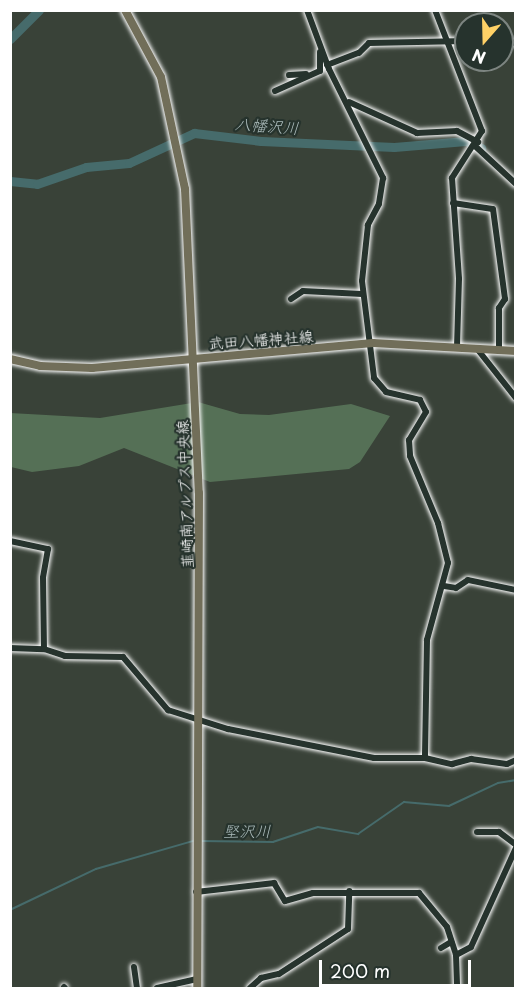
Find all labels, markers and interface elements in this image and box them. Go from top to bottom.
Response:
north arrow [454,12,514,72]
text: N [468,44,489,70]
water label: 八幡沢川 [234,113,300,137]
street label: 武田八幡神社線 [208,326,314,352]
street label: 韮崎南アルプス中央線 [172,419,196,569]
water label: 堅沢川 [223,820,271,840]
scale bar [322,948,474,986]
text: 200 m [330,957,390,984]

